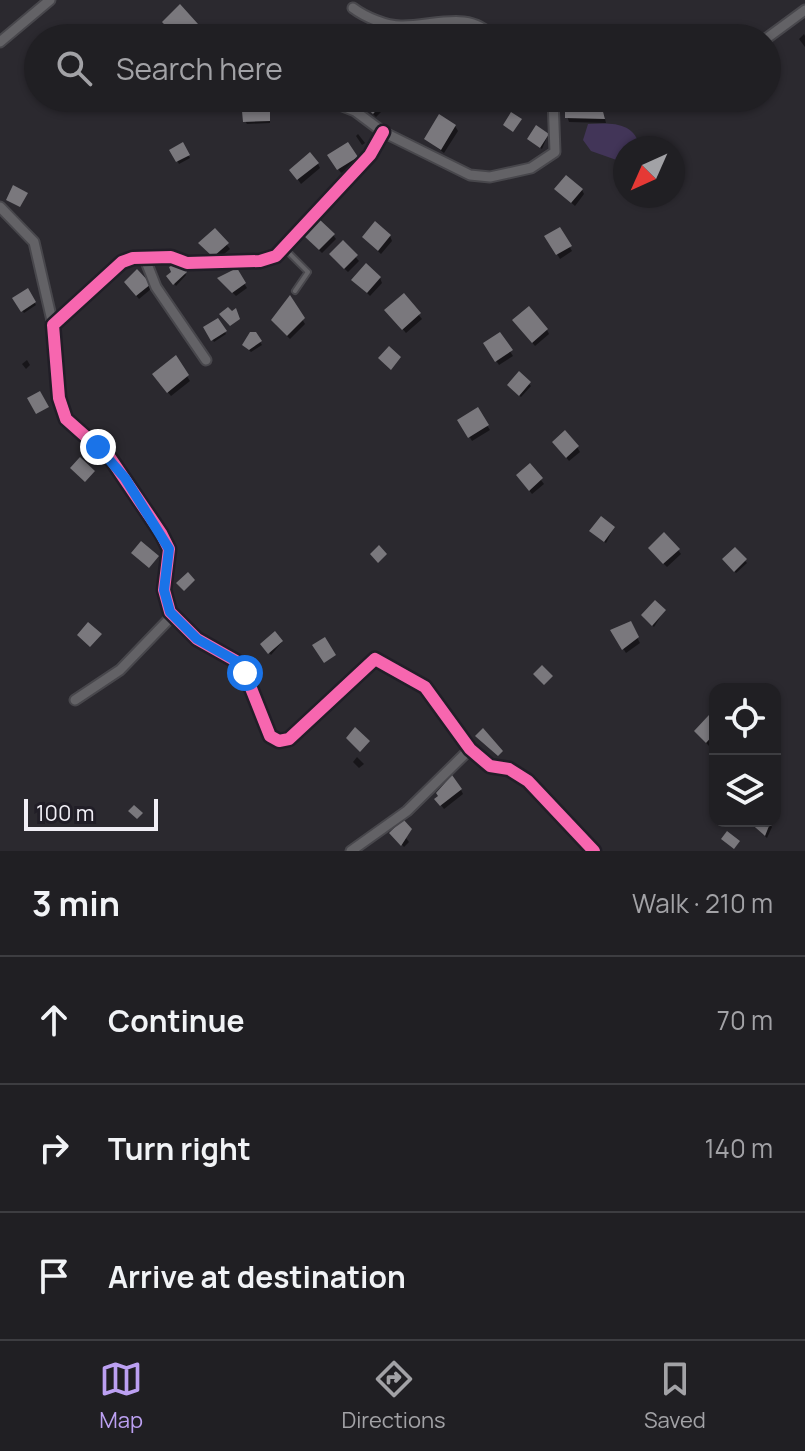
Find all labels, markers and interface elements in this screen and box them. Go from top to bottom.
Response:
search box [24,24,781,112]
icon: search [52,46,96,90]
text: Search here [116,48,283,89]
north arrow [613,136,685,208]
route end [80,429,116,465]
route start [227,655,263,691]
map controls [709,683,781,827]
button: locate [709,683,781,755]
button: layers [709,755,781,827]
scale bar [24,795,158,831]
text: 100 m [36,798,94,828]
text: 3 min [32,880,120,926]
text: Walk · 210 m [632,885,773,921]
icon: ahead [32,998,76,1042]
text: Continue [108,1000,244,1041]
text: 70 m [717,1002,773,1038]
icon: right [32,1126,76,1170]
text: Turn right [108,1128,251,1169]
text: 140 m [704,1130,773,1166]
icon: arrive [32,1254,76,1298]
text: Arrive at destination [108,1256,406,1297]
tab: Map [99,1357,143,1435]
tab: Directions [341,1357,446,1435]
tab: Saved [644,1357,706,1435]

